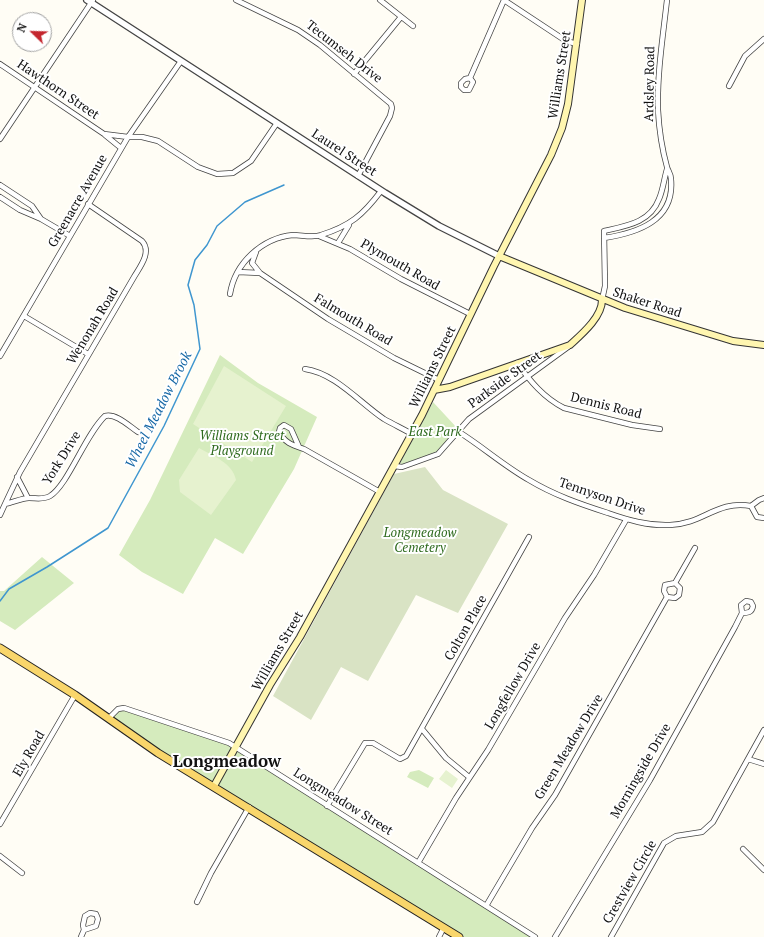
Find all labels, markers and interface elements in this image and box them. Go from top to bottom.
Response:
north arrow [12,12,52,52]
street label: Tecumseh Drive [303,17,385,87]
text: N [14,21,30,34]
street label: Williams Street [545,30,575,120]
street label: Ardsley Road [642,46,658,122]
street label: Hawthorn Street [14,57,102,123]
street label: Laurel Street [309,126,379,180]
street label: Greenacre Avenue [45,152,111,250]
street label: Plymouth Road [358,236,442,294]
street label: Wenonah Road [64,285,122,367]
street label: Shaker Road [611,285,683,321]
street label: Falmouth Road [311,291,395,349]
street label: Williams Street [406,324,460,410]
street label: Parkside Street [465,348,545,412]
water label: Wheel Meadow Brook [122,349,196,471]
street label: Dennis Road [569,390,643,422]
park label: East Park [408,424,462,440]
street label: York Drive [39,428,85,488]
park label: Williams Street Playground [200,428,284,459]
street label: Tennyson Drive [557,475,647,519]
park label: Longmeadow Cemetery [384,525,456,556]
street label: Colton Place [442,592,490,664]
street label: Williams Street [249,609,307,693]
street label: Longfellow Drive [482,640,544,732]
street label: Green Meadow Drive [531,691,607,803]
street label: Morningside Drive [607,721,675,821]
street label: Ely Road [10,728,48,780]
district label: Longmeadow [173,752,281,772]
street label: Longmeadow Street [290,765,396,839]
street label: Crestview Circle [600,837,660,927]

